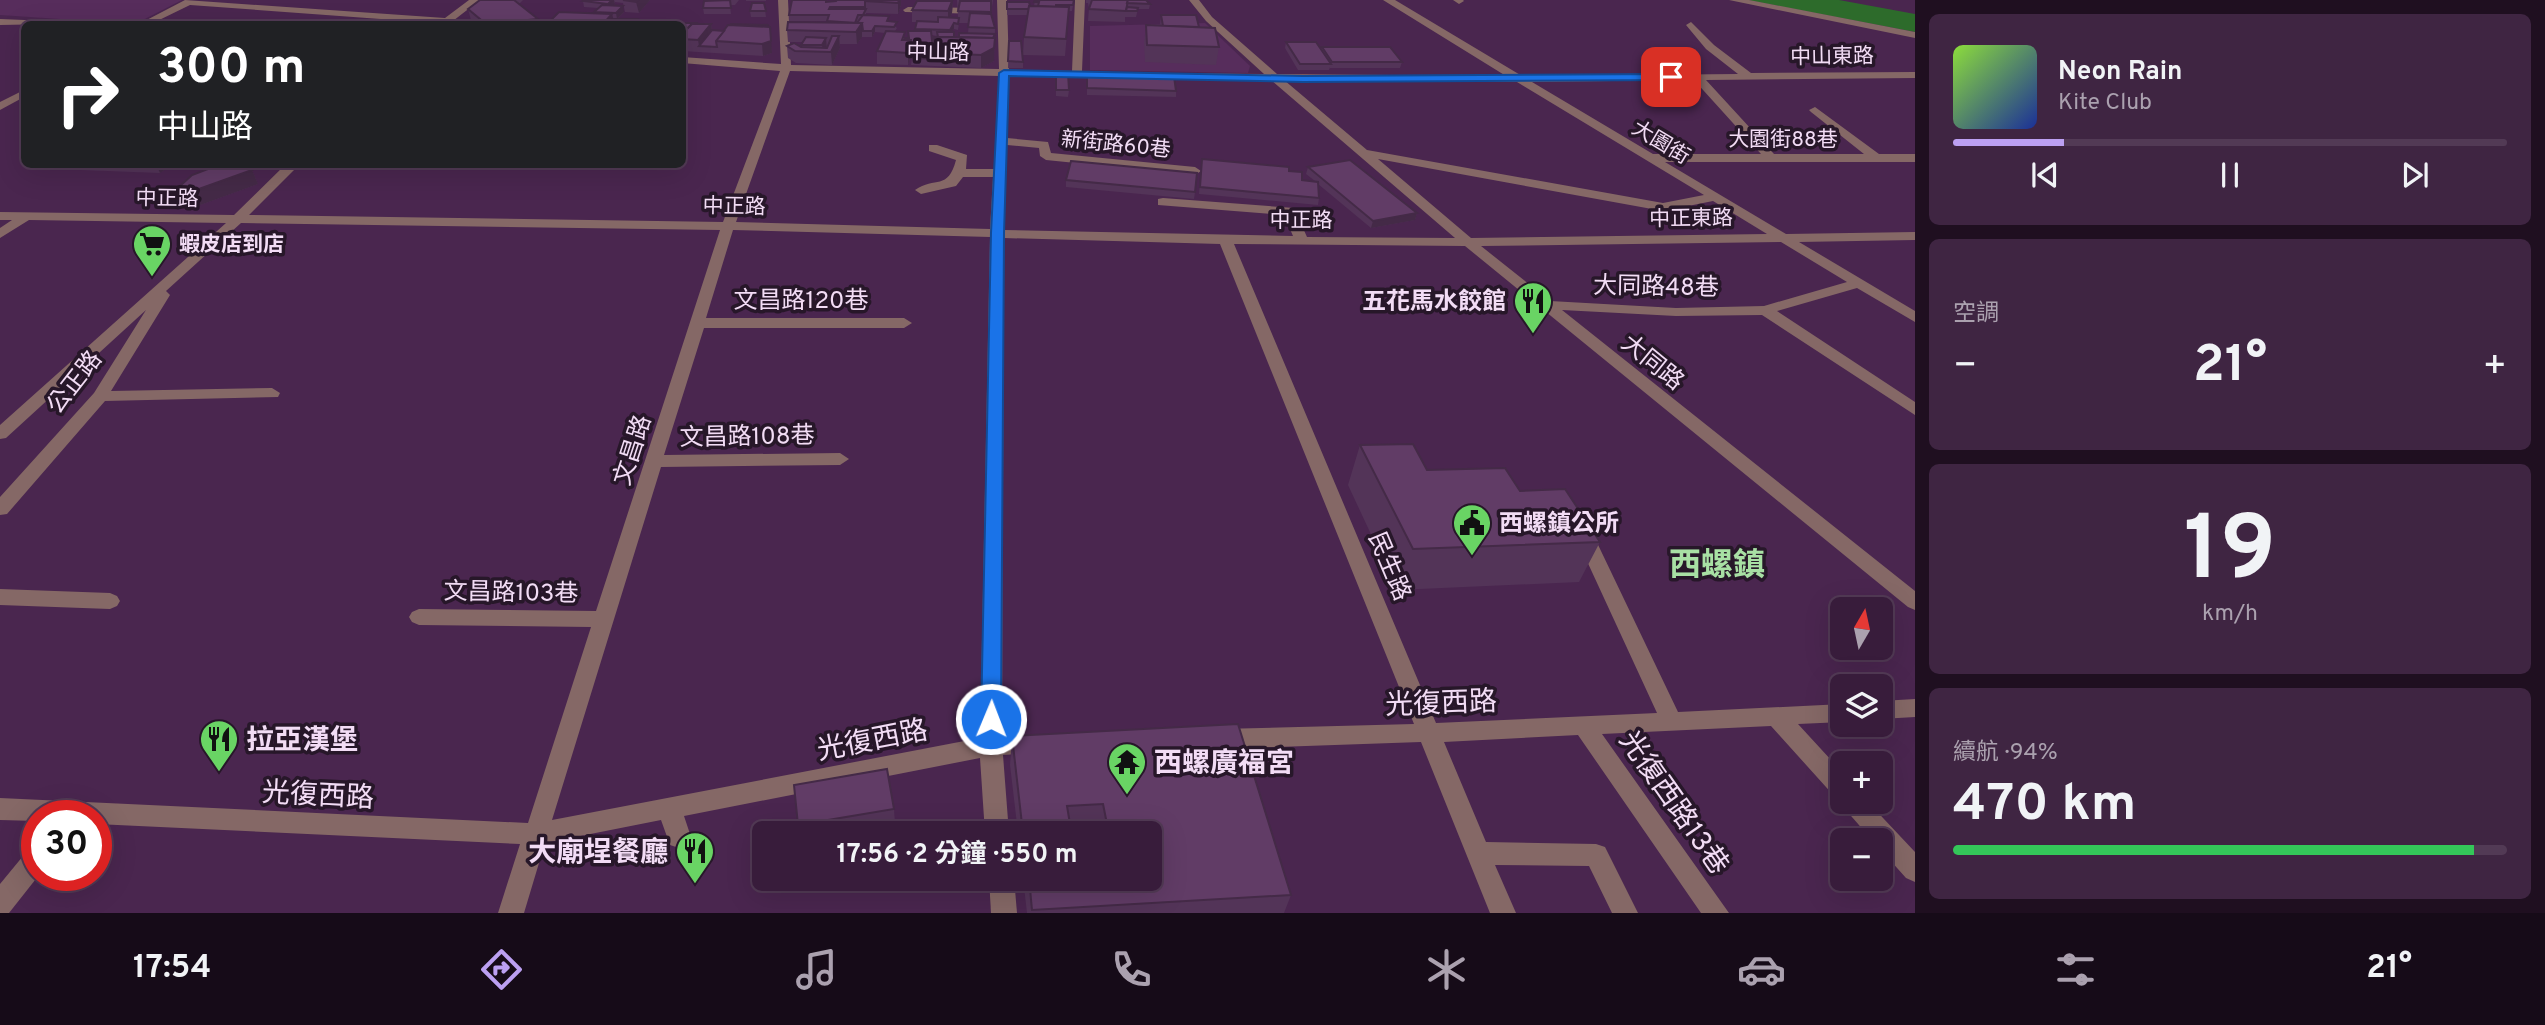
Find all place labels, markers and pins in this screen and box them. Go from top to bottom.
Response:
pin [1641,47,1701,107]
supermarket icon: 蝦皮店到店 [131,223,173,278]
place label: 蝦皮店到店 [179,232,284,259]
restaurant icon: 五花馬水餃館 [1512,280,1554,335]
place label: 五花馬水餃館 [1362,288,1506,318]
public building icon: 西螺鎮公所 [1451,502,1493,557]
place label: 西螺鎮公所 [1499,510,1619,540]
restaurant icon: 拉亞漢堡 [198,718,240,773]
place label: 拉亞漢堡 [246,724,358,760]
temple icon: 西螺廣福宮 [1106,741,1148,796]
place label: 西螺廣福宮 [1154,747,1294,783]
restaurant icon: 大廟埕餐廳 [674,830,716,885]
place label: 大廟埕餐廳 [528,836,668,872]

